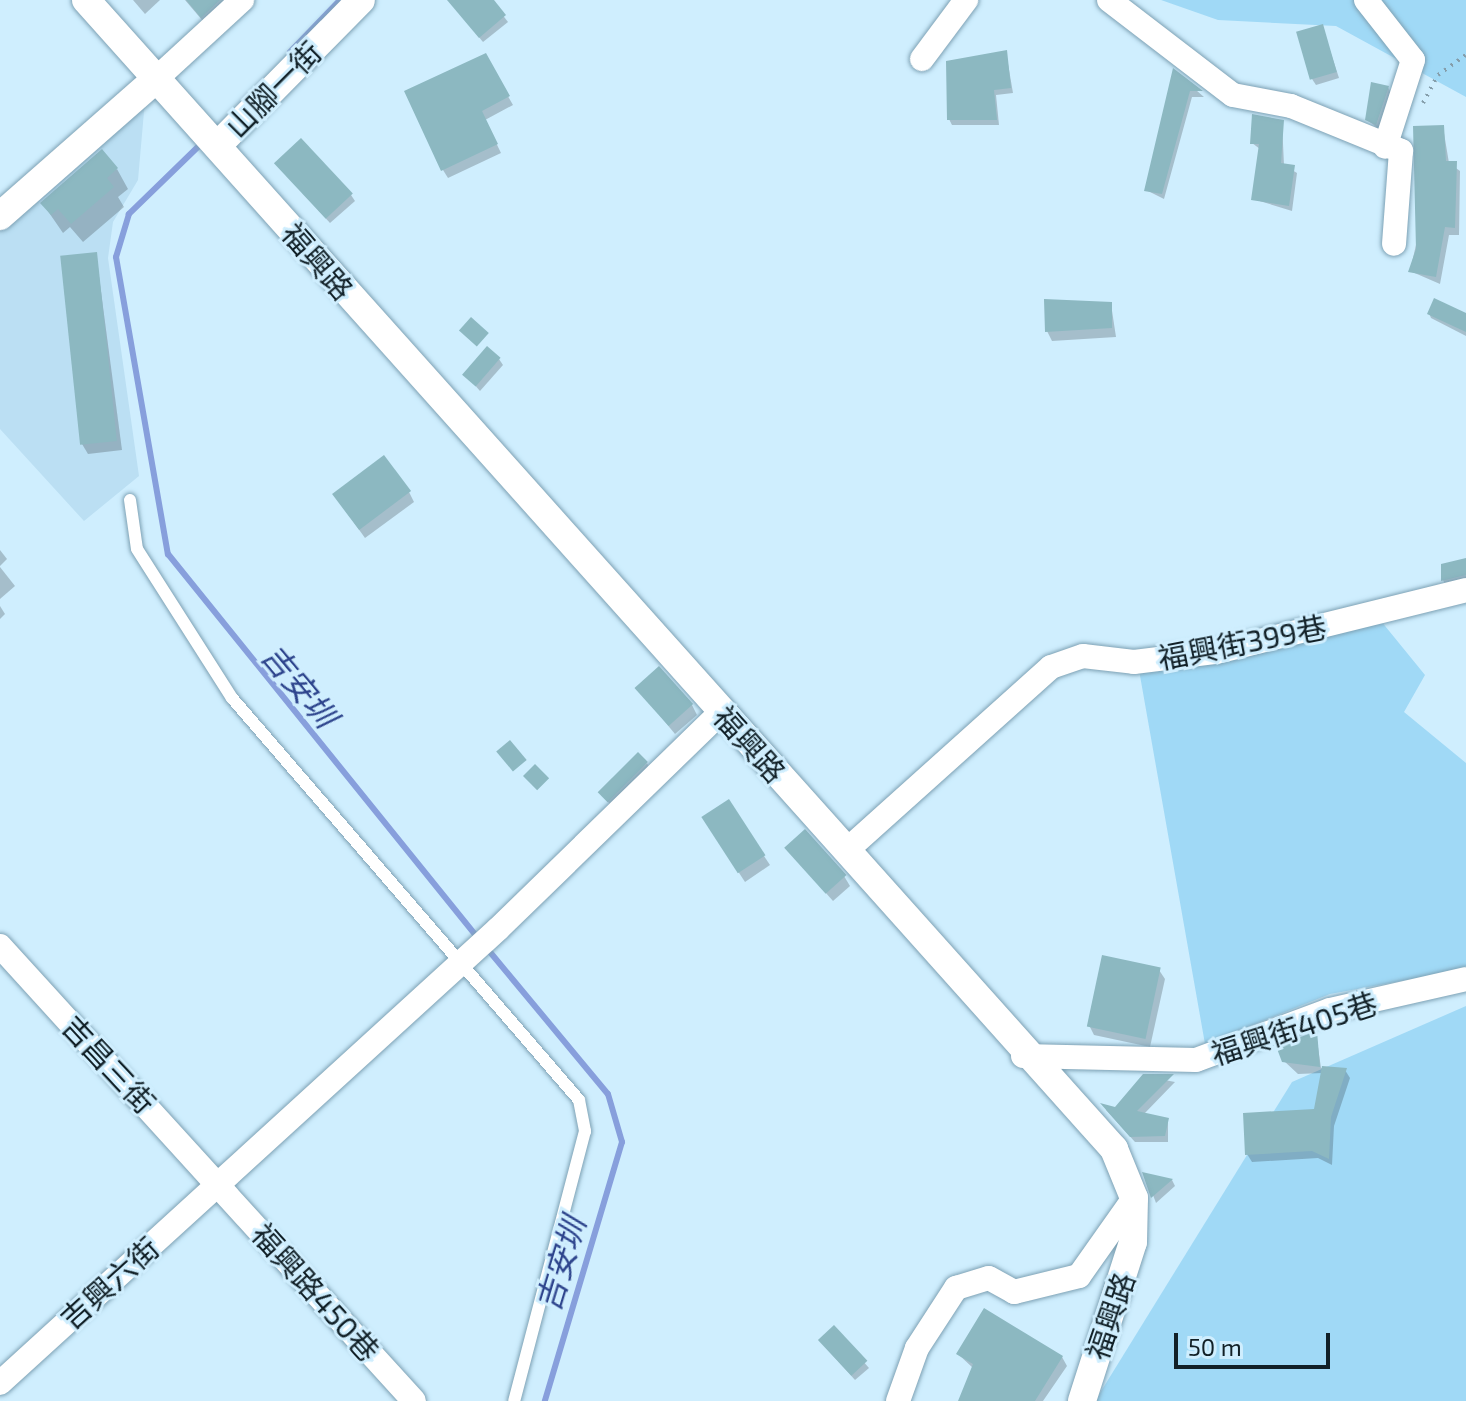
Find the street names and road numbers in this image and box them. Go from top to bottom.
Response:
street label: 山腳一街 [218,34,328,144]
street label: 福興路 [275,215,361,307]
street label: 福興街399巷 [1155,608,1329,676]
street label: 福興路 [707,699,793,789]
street label: 福興街405巷 [1206,984,1382,1072]
street label: 吉昌三街 [55,1008,163,1120]
street label: 福興路450巷 [245,1216,387,1368]
street label: 吉興六街 [52,1229,166,1337]
street label: 福興路 [1078,1268,1142,1364]

